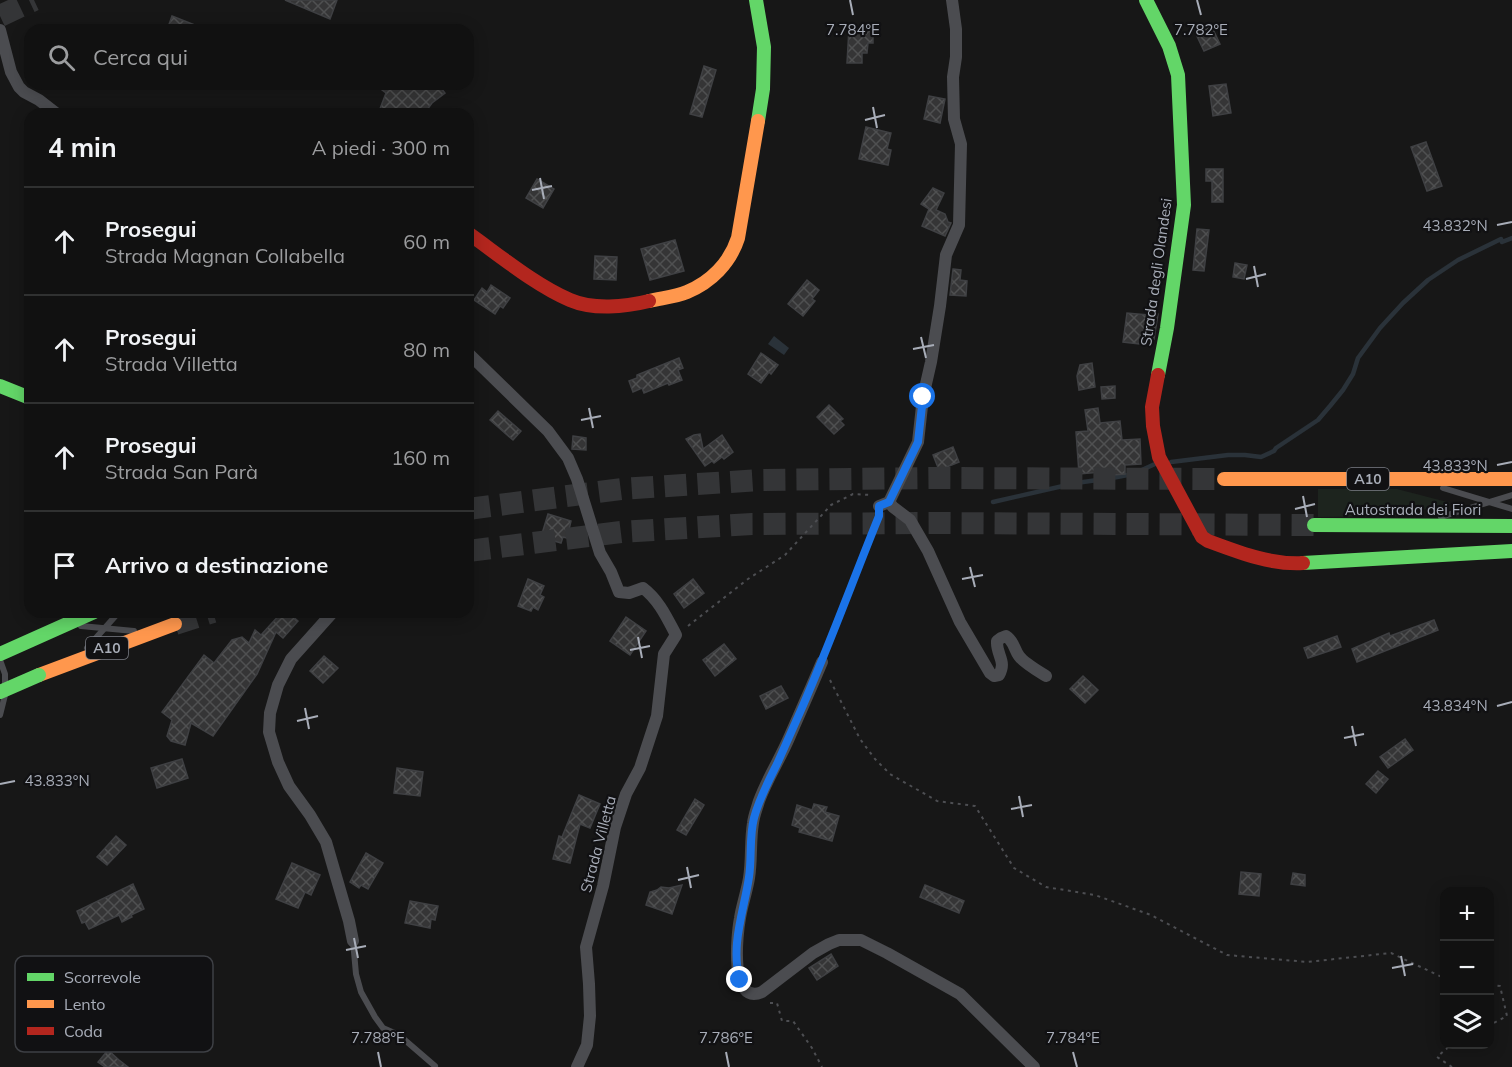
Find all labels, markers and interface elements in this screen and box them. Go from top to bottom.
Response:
text: 7.784°E [826,20,880,39]
text: 7.782°E [1174,20,1228,39]
search box [24,24,474,90]
icon: search [45,41,78,74]
text: Cerca qui [93,43,188,71]
text: 4 min [48,131,117,164]
text: A piedi · 300 m [312,135,450,160]
street label: Strada degli Olandesi [1136,197,1176,347]
text: Prosegui [105,215,197,243]
text: 43.832°N [1422,216,1488,235]
icon: ahead [48,225,81,258]
text: 60 m [403,229,450,254]
text: Strada Magnan Collabella [105,243,345,268]
text: Prosegui [105,323,197,351]
icon: ahead [48,333,81,366]
text: 80 m [403,337,450,362]
text: Strada Villetta [105,351,238,376]
route start [909,383,935,409]
text: Prosegui [105,431,197,459]
icon: ahead [48,441,81,474]
text: 160 m [391,445,450,470]
text: 43.833°N [1422,456,1488,475]
text: Strada San Parà [105,459,258,484]
road number: A10 [1347,468,1389,490]
street label: Autostrada dei Fiori [1345,500,1481,519]
icon: arrive [48,549,81,582]
text: Arrivo a destinazione [105,551,328,579]
road number: A10 [86,637,128,659]
text: 43.834°N [1422,696,1488,715]
text: 43.833°N [24,771,90,790]
street label: Strada Villetta [576,793,620,895]
map controls [1440,887,1494,1049]
button: + [1440,887,1494,941]
button: − [1440,941,1494,995]
legend [15,956,213,1052]
route end [726,966,752,992]
text: Scorrevole [64,967,141,987]
text: Lento [64,994,105,1014]
button: layers [1440,995,1494,1049]
text: Coda [64,1021,103,1041]
text: 7.788°E [351,1028,405,1047]
text: 7.786°E [699,1028,753,1047]
text: 7.784°E [1046,1028,1100,1047]

